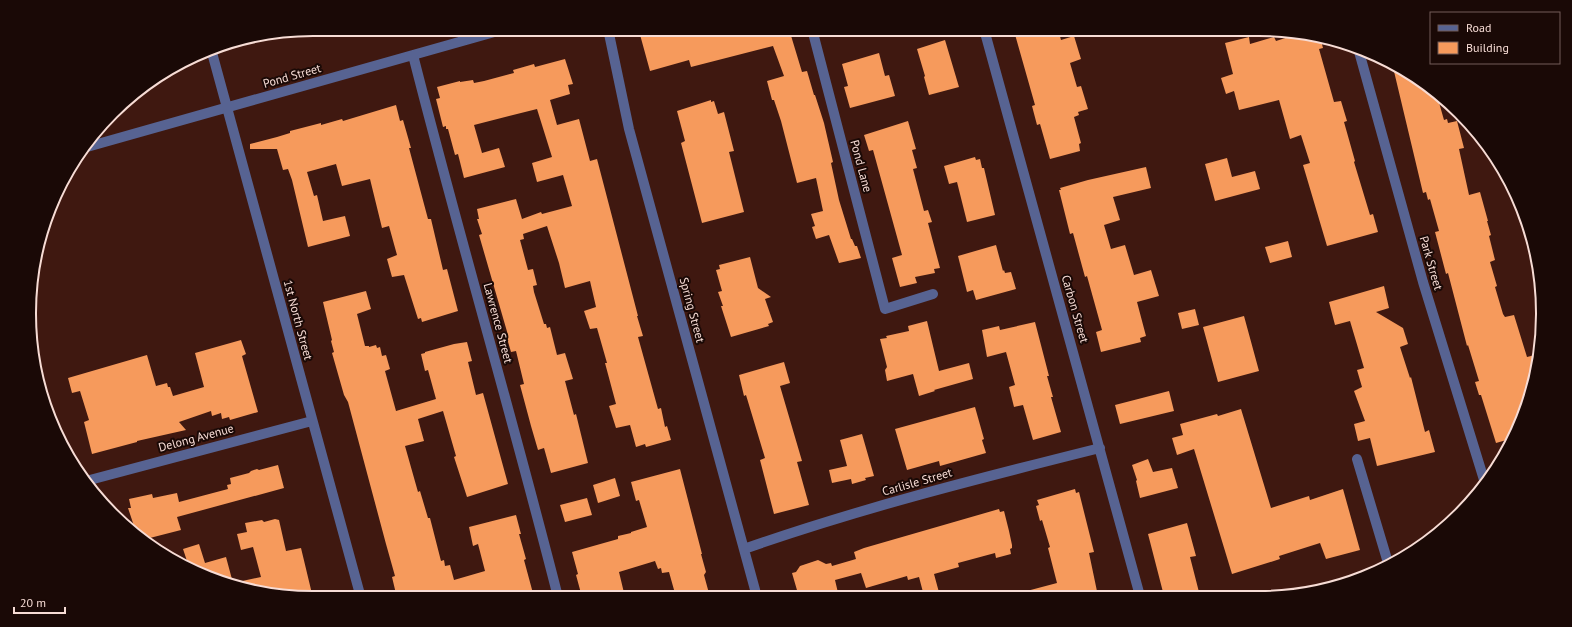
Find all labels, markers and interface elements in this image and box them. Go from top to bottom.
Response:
legend [1430,12,1560,64]
text: Road [1466,20,1491,35]
text: Building [1466,40,1509,55]
street label: Pond Street [261,60,323,91]
street label: Pond Lane [847,138,876,194]
street label: Park Street [1417,234,1446,292]
street label: Carbon Street [1059,273,1092,345]
street label: Spring Street [677,276,708,344]
street label: 1st North Street [281,278,316,362]
street label: Lawrence Street [481,281,516,365]
street label: Delong Avenue [157,420,235,455]
street label: Carlisle Street [880,464,953,499]
scale bar [14,589,65,615]
text: 20 m [20,595,46,610]

